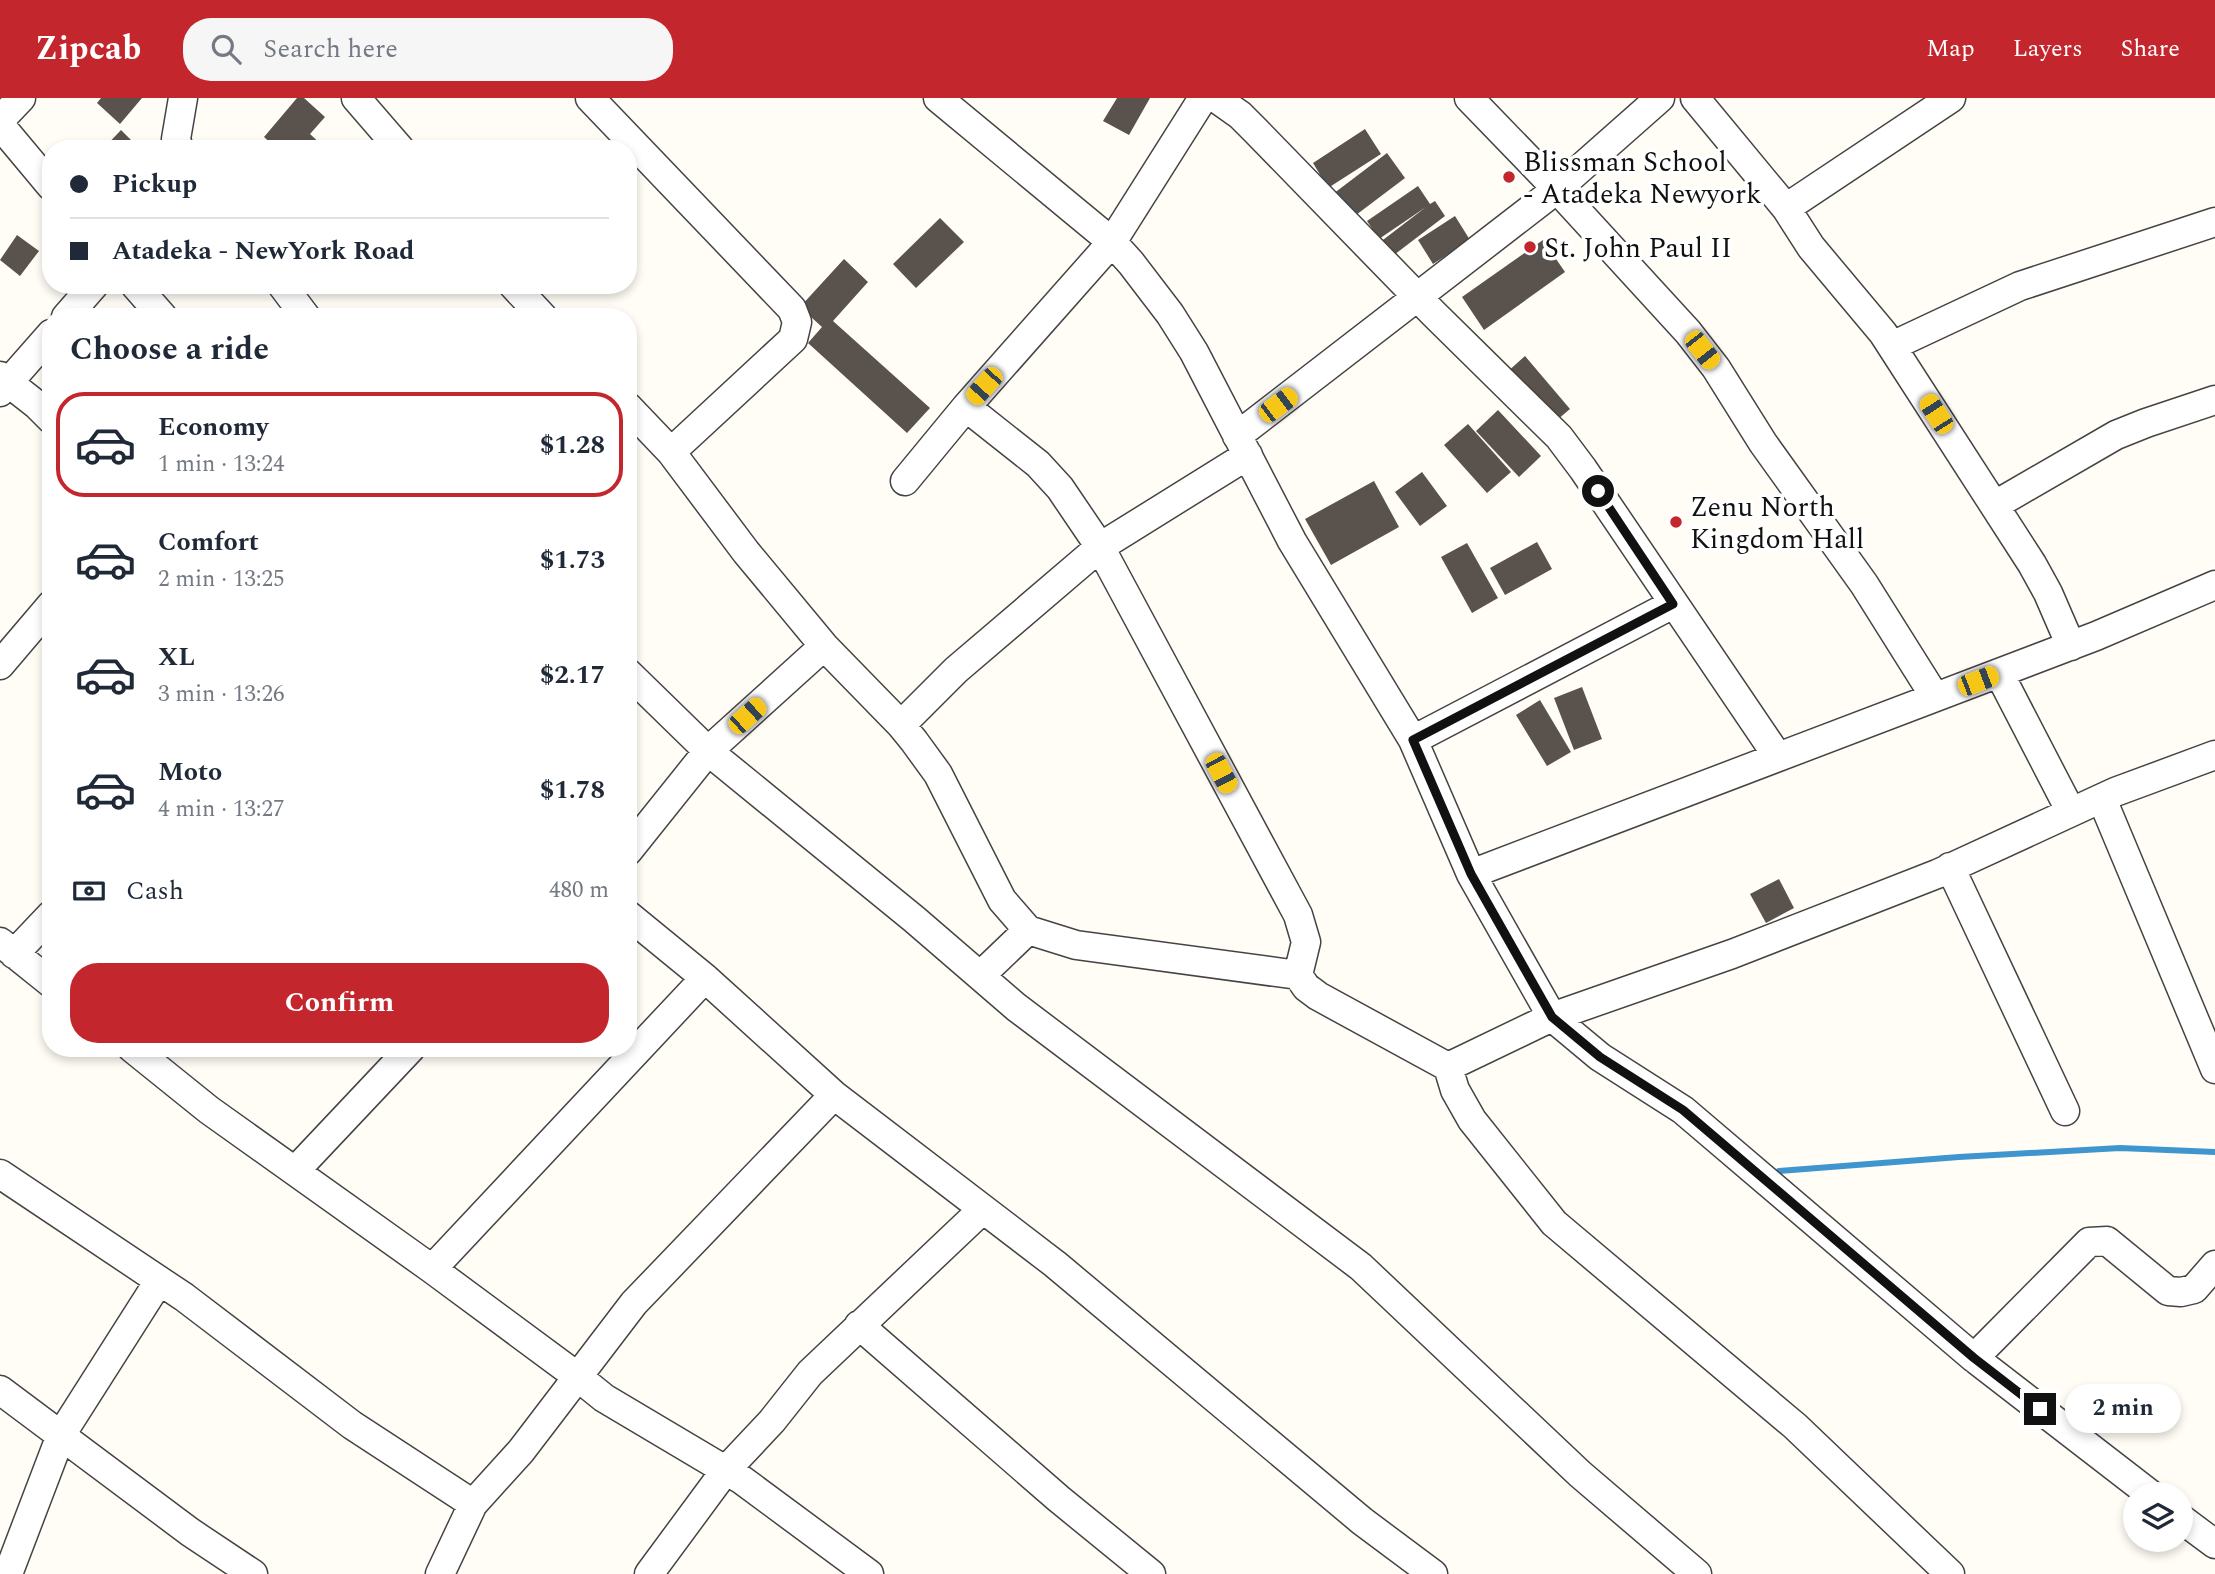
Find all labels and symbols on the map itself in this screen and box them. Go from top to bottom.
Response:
place label: Blissman School - Atadeka Newyork [1523,141,1762,216]
marker: Blissman School - Atadeka Newyork [1501,169,1517,185]
place label: St. John Paul II [1544,227,1732,270]
marker: St. John Paul II [1522,239,1538,255]
car [1681,327,1724,373]
car [963,363,1006,409]
car [1255,384,1302,426]
car [1916,391,1957,437]
route start [1582,475,1614,507]
place label: Zenu North Kingdom Hall [1690,486,1864,561]
marker: Zenu North Kingdom Hall [1668,514,1684,530]
car [1955,664,2002,698]
car [725,694,770,738]
car [1202,750,1241,796]
callout: 2 min [2064,1384,2180,1434]
route end [2024,1393,2056,1425]

